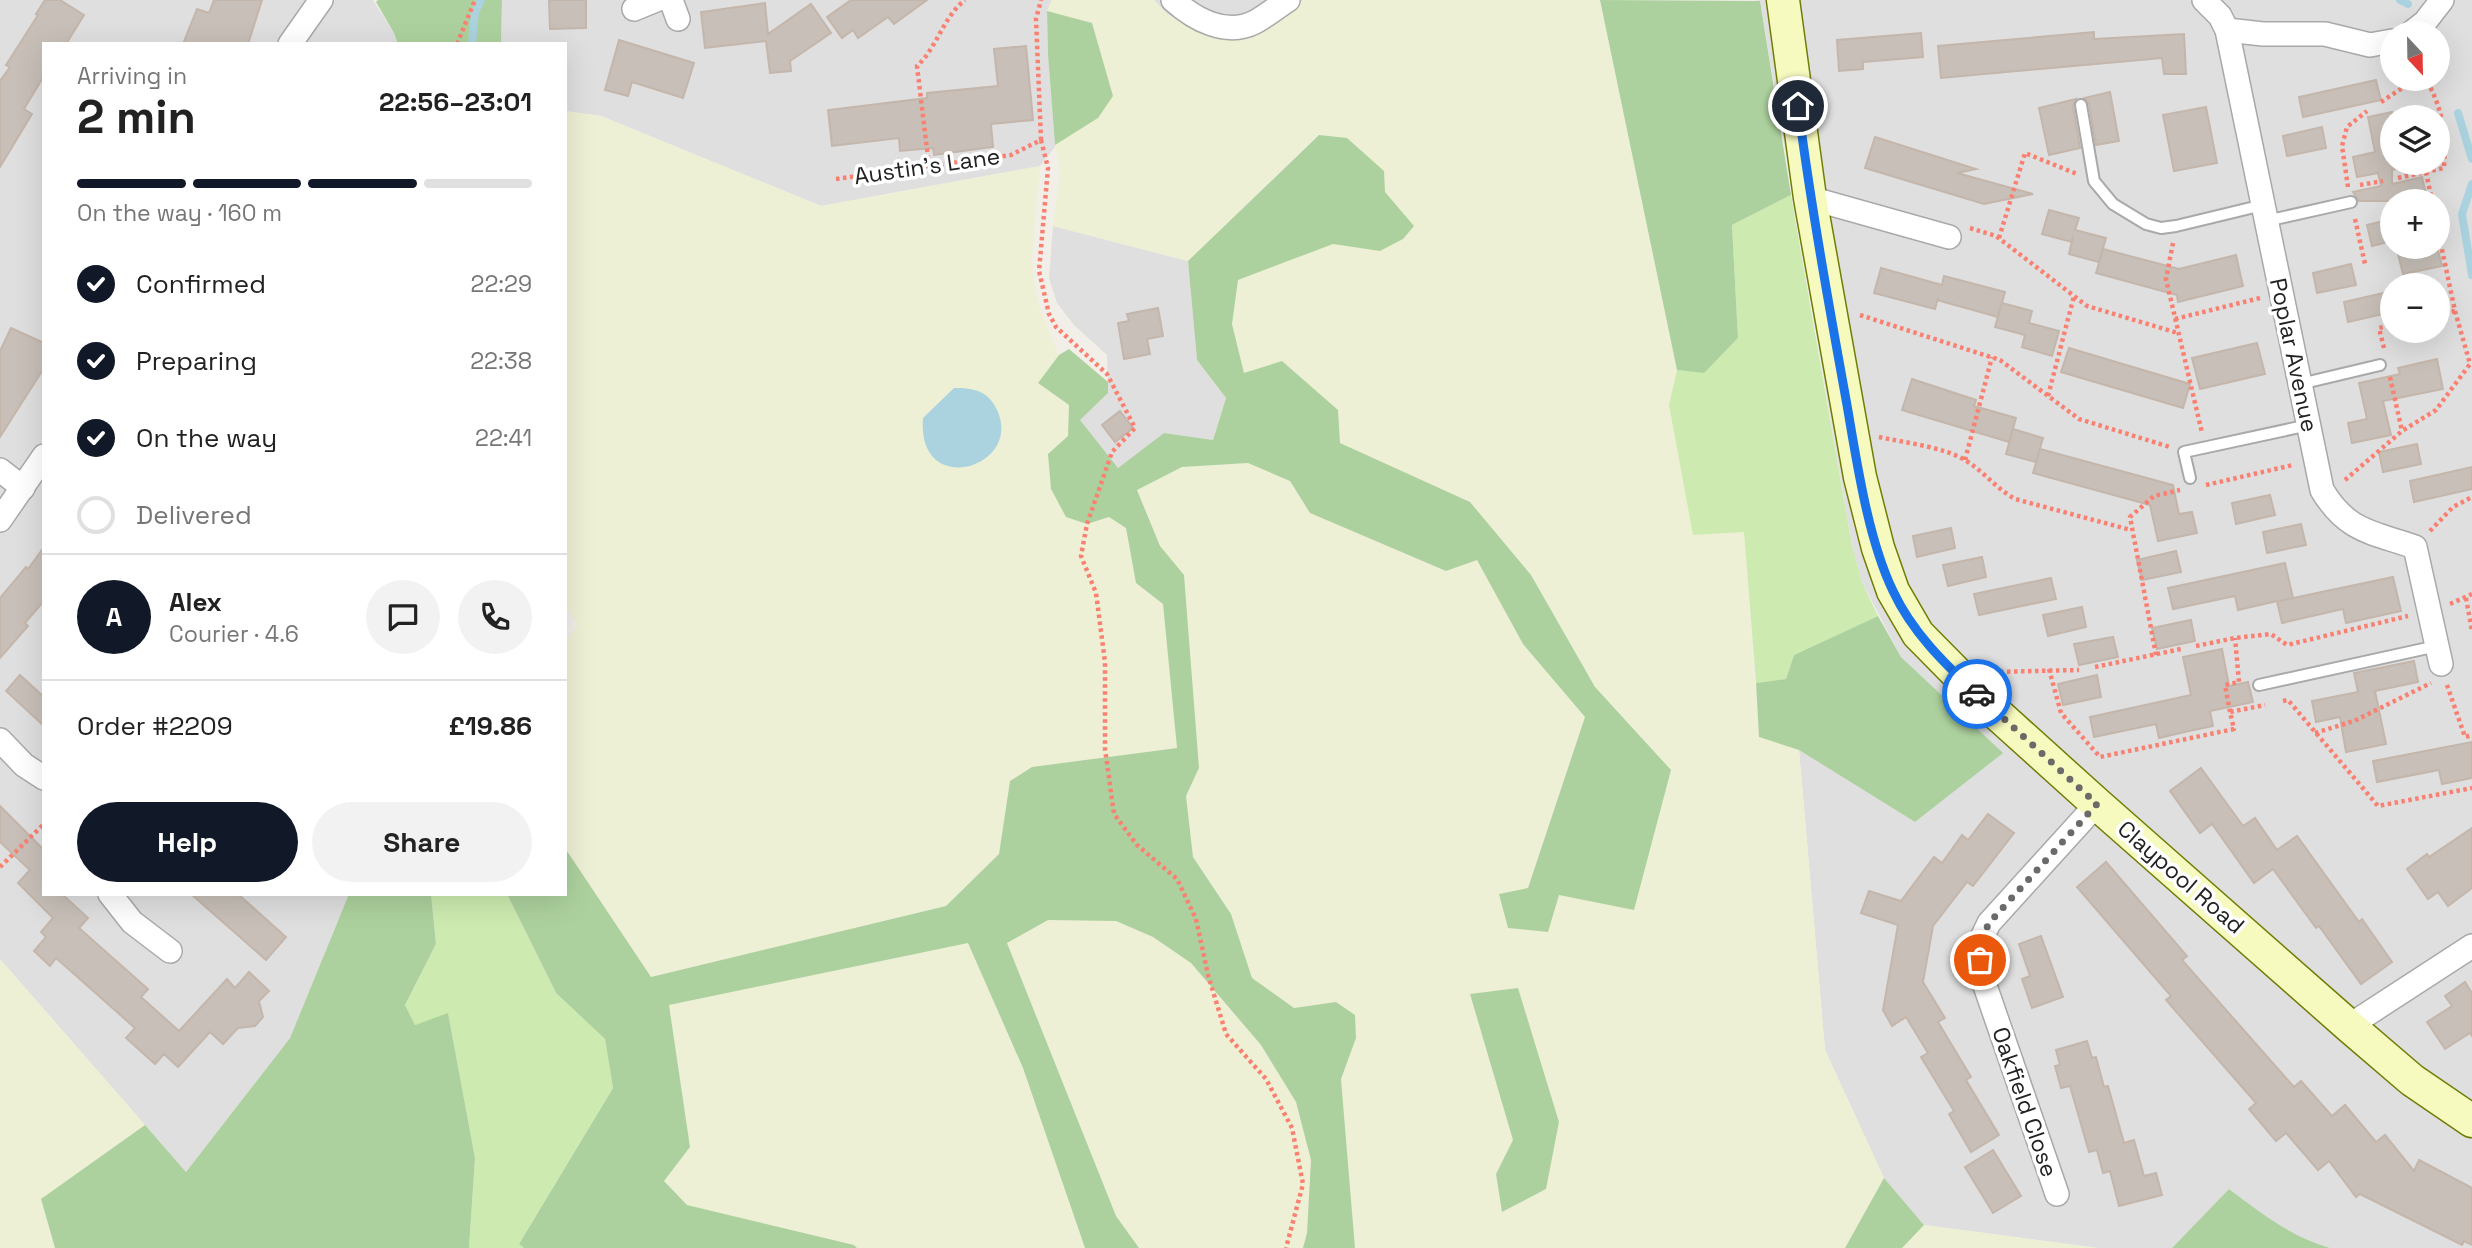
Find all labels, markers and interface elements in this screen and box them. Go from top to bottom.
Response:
north arrow [2380,21,2450,91]
map controls [2380,21,2450,343]
text: Arriving in [77,61,187,91]
pin [1768,76,1828,136]
text: 22:56–23:01 [379,85,532,119]
icon: home [1779,87,1817,125]
text: 2 min [77,88,196,146]
button: layers [2380,105,2450,175]
street label: Austin's Lane [852,141,1002,191]
button: + [2380,189,2450,259]
text: On the way · 160 m [77,198,282,228]
icon: check [77,265,115,303]
text: Confirmed [136,267,266,301]
text: 22:29 [471,269,532,299]
button: − [2380,273,2450,343]
street label: Poplar Avenue [2263,275,2325,435]
icon: check [77,342,115,380]
text: Preparing [136,344,257,378]
text: 22:38 [470,346,532,376]
icon: check [77,419,115,457]
text: On the way [136,421,277,455]
text: 22:41 [475,423,532,453]
text: Delivered [136,498,252,532]
button: chat [366,580,440,654]
button: phone [458,580,532,654]
text: Alex [169,585,222,619]
text: A [106,600,122,634]
text: Courier · 4.6 [169,619,299,649]
courier [1942,659,2012,729]
icon: car [1958,675,1996,713]
text: Order #2209 [77,709,233,743]
text: £19.86 [448,709,532,743]
button: Help [77,802,298,882]
button: Share [312,802,532,882]
street label: Claypool Road [2111,814,2251,940]
pin [1950,930,2010,990]
icon: bag [1961,941,1999,979]
street label: Oakfield Close [1985,1023,2065,1181]

